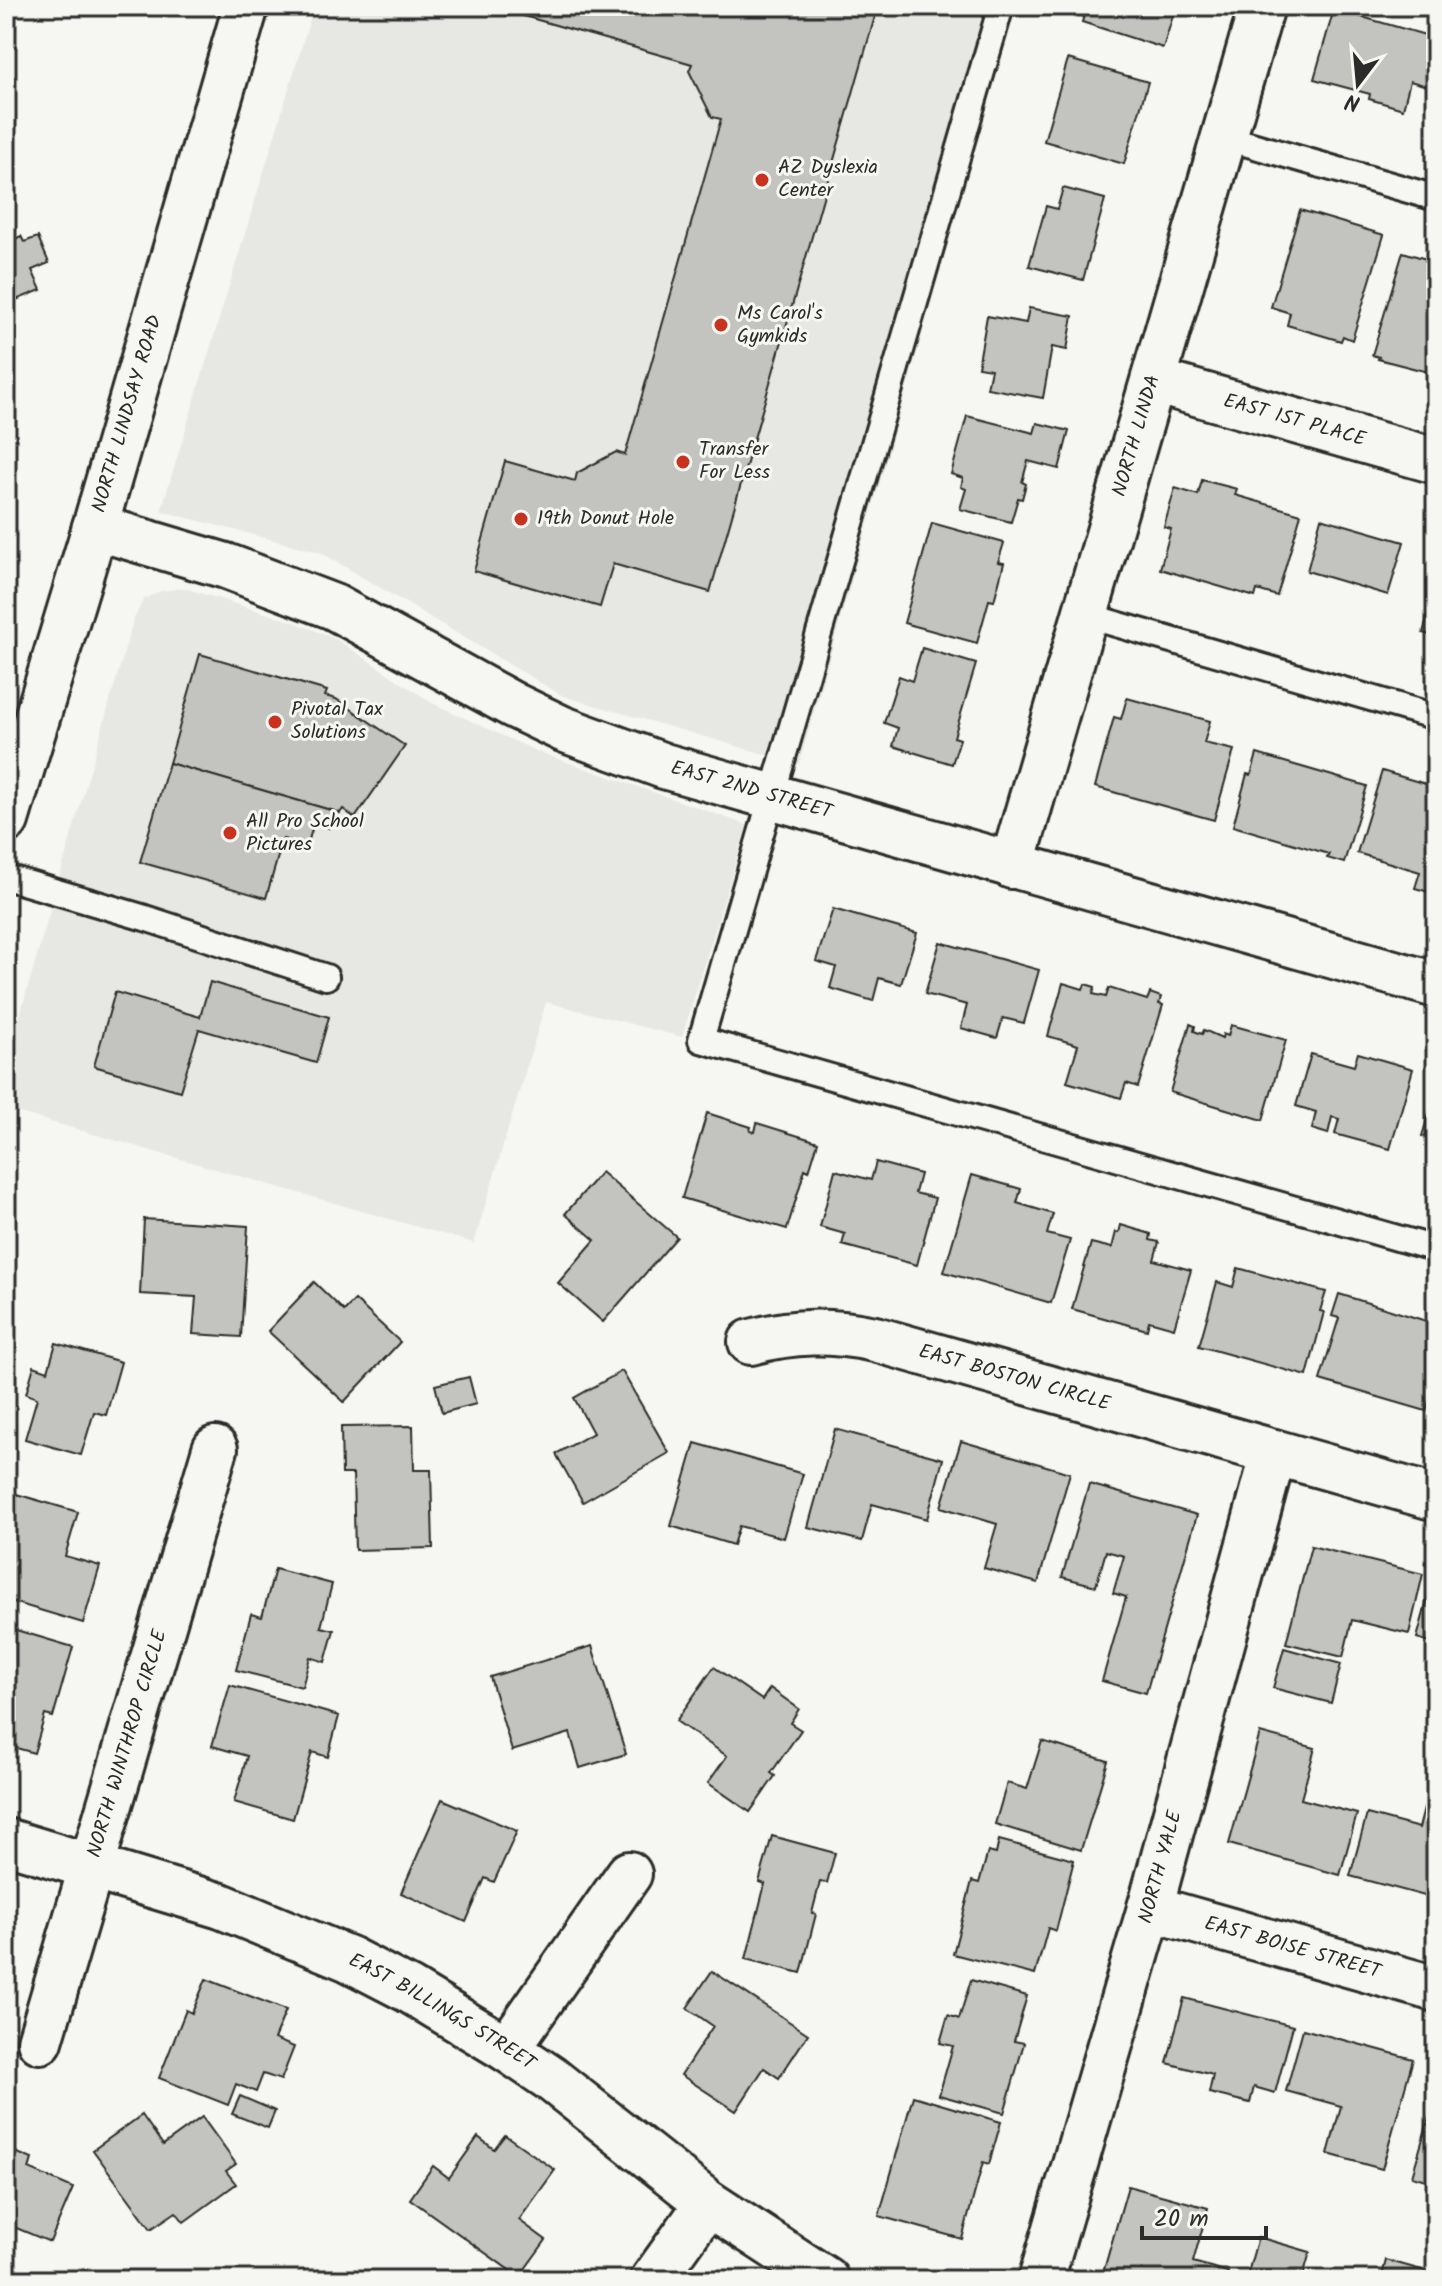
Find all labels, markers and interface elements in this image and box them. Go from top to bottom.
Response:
north arrow [1318,44,1398,124]
text: N [1342,82,1365,120]
place label: AZ Dyslexia Center [778,152,878,207]
marker: AZ Dyslexia Center [753,171,771,189]
place label: Ms Carol's Gymkids [737,298,823,353]
street label: NORTH LINDSAY ROAD [84,311,172,517]
marker: Ms Carol's Gymkids [712,316,730,334]
street label: NORTH LINDA [1104,371,1170,500]
street label: EAST 1ST PLACE [1220,385,1371,457]
place label: Transfer For Less [699,434,771,489]
marker: Transfer For Less [674,453,692,471]
place label: 19th Donut Hole [537,503,674,535]
marker: 19th Donut Hole [512,510,530,528]
place label: Pivotal Tax Solutions [291,694,383,749]
marker: Pivotal Tax Solutions [266,713,284,731]
street label: EAST 2ND STREET [667,753,838,829]
place label: All Pro School Pictures [246,806,364,861]
marker: All Pro School Pictures [221,824,239,842]
street label: EAST BOSTON CIRCLE [915,1336,1115,1421]
street label: NORTH WINTHROP CIRCLE [79,1625,177,1862]
street label: NORTH YALE [1130,1806,1192,1927]
street label: EAST BOISE STREET [1201,1908,1386,1989]
street label: EAST BILLINGS STREET [343,1945,543,2081]
scale bar [1142,2190,1266,2240]
text: 20 m [1154,2200,1209,2239]

